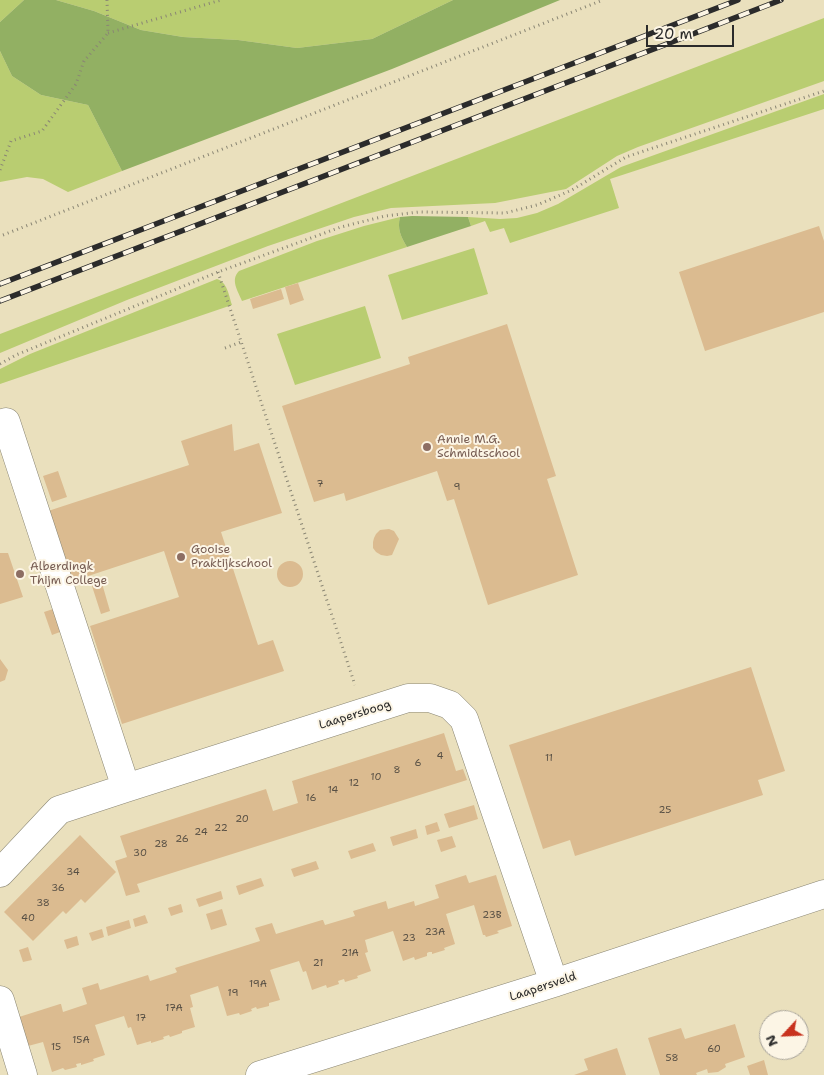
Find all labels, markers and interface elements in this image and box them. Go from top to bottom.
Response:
scale bar [649,15,736,47]
text: 20 m [654,24,693,44]
place label: Annie M.G. Schmidtschool [437,433,520,461]
marker: Annie M.G. Schmidtschool [421,441,433,453]
house number: 7 [317,478,323,490]
house number: 9 [454,481,460,493]
place label: Gooise Praktijkschool [191,543,272,571]
marker: Gooise Praktijkschool [175,551,187,563]
place label: Alberdingk Thijm College [30,560,107,588]
marker: Alberdingk Thijm College [14,568,26,580]
street label: Laapersboog [317,697,393,733]
house number: 4 [437,750,443,762]
house number: 11 [545,752,553,764]
house number: 6 [415,757,421,769]
house number: 8 [394,764,400,776]
house number: 10 [371,771,381,783]
house number: 12 [349,777,359,789]
house number: 14 [328,784,338,796]
house number: 16 [306,792,316,804]
house number: 25 [659,804,671,816]
house number: 20 [235,813,249,825]
house number: 22 [214,822,228,834]
house number: 24 [194,826,208,838]
house number: 26 [175,833,189,845]
house number: 28 [154,838,168,850]
house number: 30 [133,847,147,859]
house number: 34 [66,866,80,878]
house number: 36 [51,882,65,894]
house number: 38 [36,897,50,909]
house number: 23B [482,909,502,921]
house number: 40 [21,912,35,924]
house number: 23A [425,926,445,938]
house number: 23 [402,932,416,944]
house number: 21A [341,947,359,959]
house number: 21 [313,957,323,969]
street label: Laapersveld [508,969,578,1005]
house number: 19A [249,978,267,990]
house number: 19 [228,987,238,999]
house number: 17A [165,1002,183,1014]
north arrow [759,1010,809,1060]
house number: 17 [136,1012,146,1024]
text: N [761,1032,782,1050]
house number: 15A [72,1034,90,1046]
house number: 15 [51,1041,61,1053]
house number: 60 [707,1043,721,1055]
house number: 58 [666,1052,678,1064]

